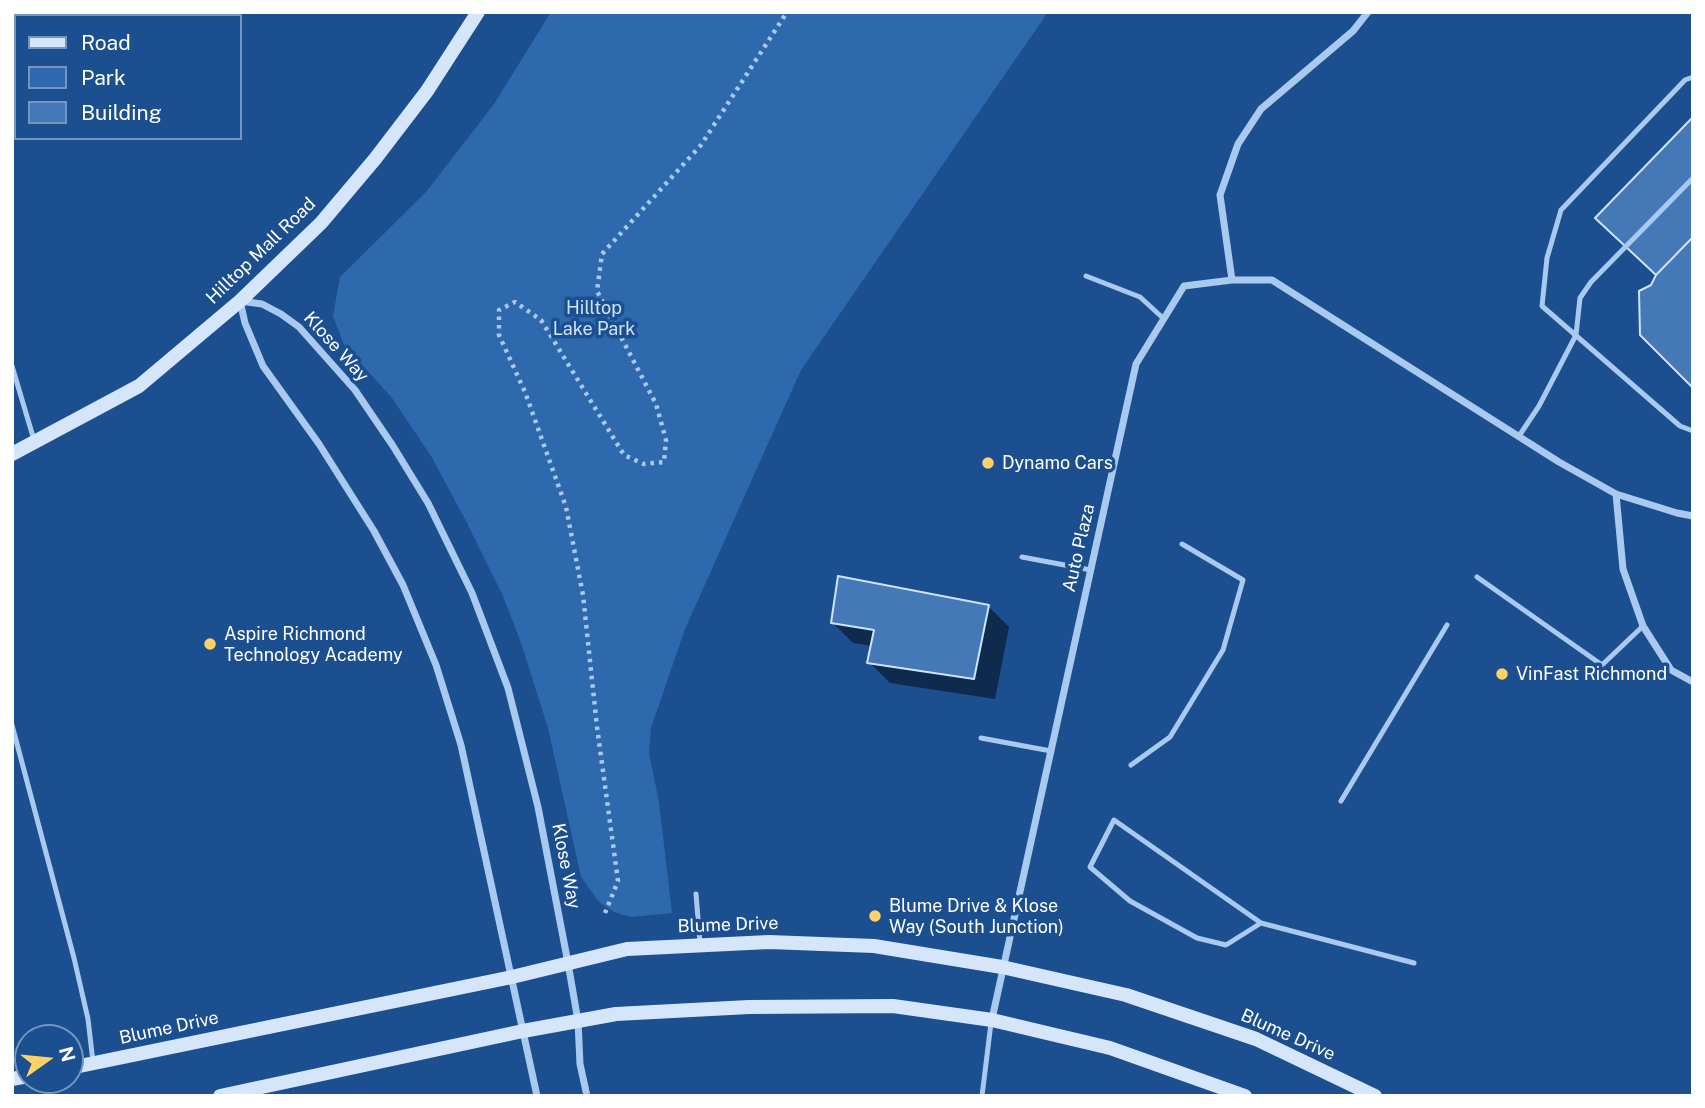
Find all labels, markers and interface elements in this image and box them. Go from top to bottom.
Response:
legend [14,14,242,140]
text: Road [81,30,131,55]
text: Park [81,65,126,90]
text: Building [81,100,162,125]
street label: Hilltop Mall Road [202,193,320,309]
park label: Hilltop Lake Park [553,297,635,340]
street label: Klose Way [299,308,373,386]
place label: Dynamo Cars [1002,452,1113,474]
marker: Dynamo Cars [980,455,996,471]
street label: Auto Plaza [1058,502,1100,594]
place label: Aspire Richmond Technology Academy [224,623,403,666]
marker: Aspire Richmond Technology Academy [202,636,218,652]
place label: VinFast Richmond [1516,663,1667,685]
marker: VinFast Richmond [1494,666,1510,682]
street label: Klose Way [547,821,585,911]
place label: Blume Drive & Klose Way (South Junction) [889,895,1064,937]
marker: Blume Drive & Klose Way (South Junction) [867,908,883,924]
street label: Blume Drive [677,912,779,938]
street label: Blume Drive [1237,1005,1339,1065]
street label: Blume Drive [117,1007,221,1049]
north arrow [14,1024,84,1094]
text: N [55,1044,80,1064]

